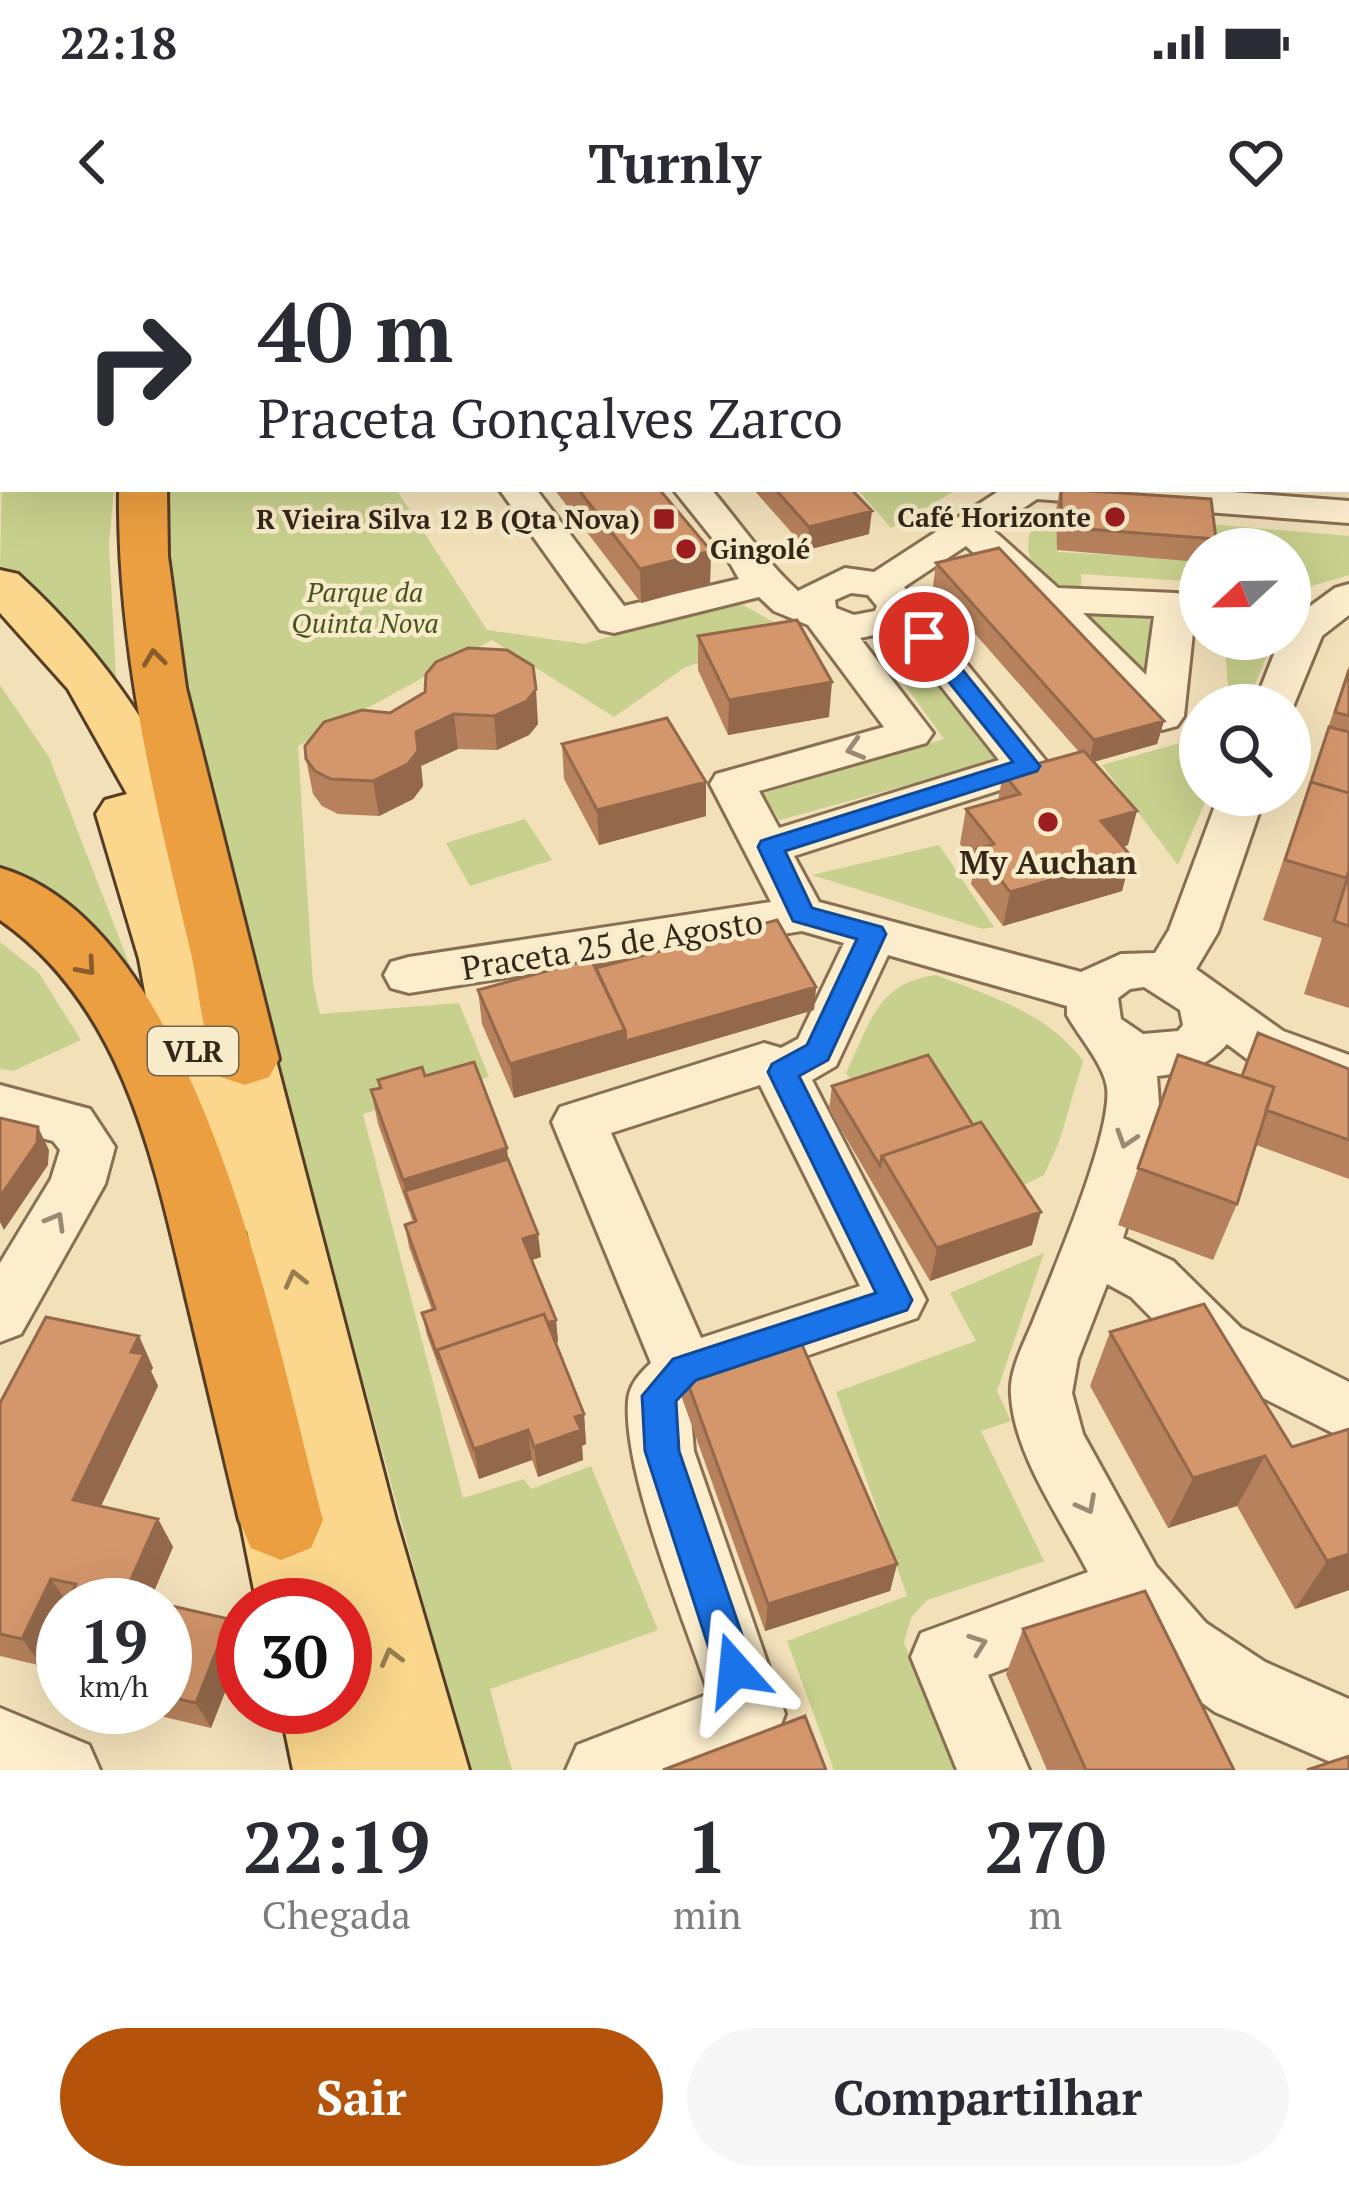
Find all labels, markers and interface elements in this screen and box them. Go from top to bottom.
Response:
text: 22:18 [60,12,177,72]
text: Turnly [588,127,761,198]
icon: back [60,129,126,195]
icon: heart [1223,129,1289,195]
text: 40 m [258,275,453,386]
icon: right [60,288,216,444]
text: Praceta Gonçalves Zarco [258,382,843,453]
place label: Café Horizonte [897,499,1091,535]
place label: R Vieira Silva 12 B (Qta Nova) [256,501,640,537]
marker: Café Horizonte [1102,504,1128,530]
marker: R Vieira Silva 12 B (Qta Nova) [651,506,677,532]
north arrow [1179,528,1311,660]
map controls [1179,528,1311,816]
place label: Gingolé [710,531,810,567]
marker: Gingolé [673,536,699,562]
park label: Parque da Quinta Nova [291,574,439,641]
pin [873,586,975,688]
icon: arrive [891,604,957,670]
one-way arrow [141,649,167,668]
button: search [1179,684,1311,816]
one-way arrow [845,735,866,760]
marker: My Auchan [1035,809,1061,835]
place label: My Auchan [959,840,1137,883]
street label: Praceta 25 de Agosto [458,899,766,989]
one-way arrow [73,953,95,975]
road number: VLR [148,1027,238,1075]
one-way arrow [1116,1128,1141,1149]
one-way arrow [41,1212,64,1234]
one-way arrow [284,1270,309,1290]
one-way arrow [1073,1492,1096,1514]
speed limit sign: 30 [216,1578,372,1734]
text: 19 [80,1601,148,1680]
position arrow [672,1607,798,1733]
one-way arrow [966,1634,987,1659]
one-way arrow [381,1647,406,1668]
text: km/h [79,1666,149,1706]
text: 22:19 [243,1798,430,1894]
text: 1 [687,1798,728,1894]
text: 270 [984,1798,1106,1894]
text: Chegada [262,1888,411,1940]
text: min [673,1888,741,1940]
text: m [1028,1888,1062,1940]
button: Sair [60,2028,663,2166]
button: Compartilhar [687,2028,1289,2166]

